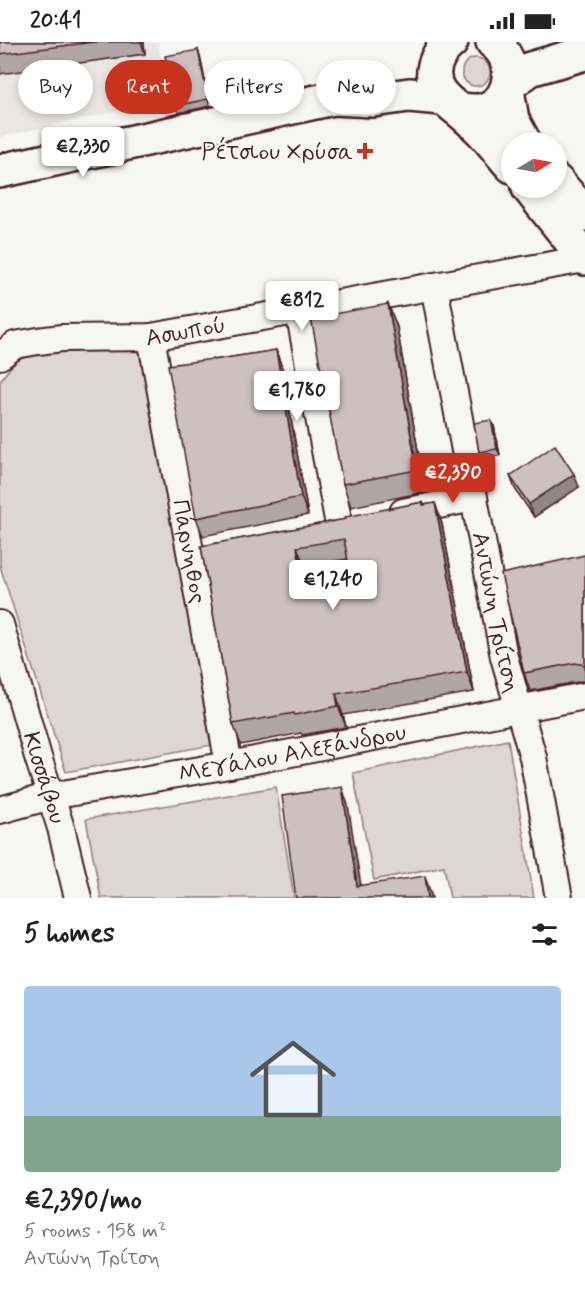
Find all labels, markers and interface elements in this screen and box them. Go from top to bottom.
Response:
text: 20:41 [30,7,82,35]
chip: Buy [18,60,93,114]
chip: Rent [105,60,192,114]
chip: Filters [204,60,304,114]
chip: New [316,60,396,114]
pin: €2,330 [34,127,132,178]
north arrow [501,132,567,198]
map controls [501,132,567,198]
text: €2,330 [55,133,111,160]
place label: Ρέτσιου Χρύσα [201,136,353,168]
marker: Ρέτσιου Χρύσα [358,144,372,158]
pin: €812 [266,281,338,332]
text: €812 [280,287,324,314]
street label: Ασωπού [143,310,228,355]
pin: €1,780 [248,371,346,422]
text: €1,780 [268,377,326,404]
pin: €2,390 [404,453,502,504]
text: €2,390 [424,459,482,486]
street label: Πάρνηθος [164,497,213,606]
street label: Αντώνη Τρίτση [464,529,527,696]
pin: €1,240 [284,560,382,611]
text: €1,240 [303,566,363,593]
street label: Μεγάλου Αλεξάνδρου [176,717,409,791]
street label: Κισσάβου [15,728,73,828]
text: 5 homes [24,917,115,951]
icon: filters [528,918,561,951]
icon: home [239,1025,347,1133]
text: €2,390/mo [24,1184,142,1218]
text: 5 rooms · 158 m² [24,1218,167,1245]
text: Αντώνη Τρίτση [24,1245,160,1272]

